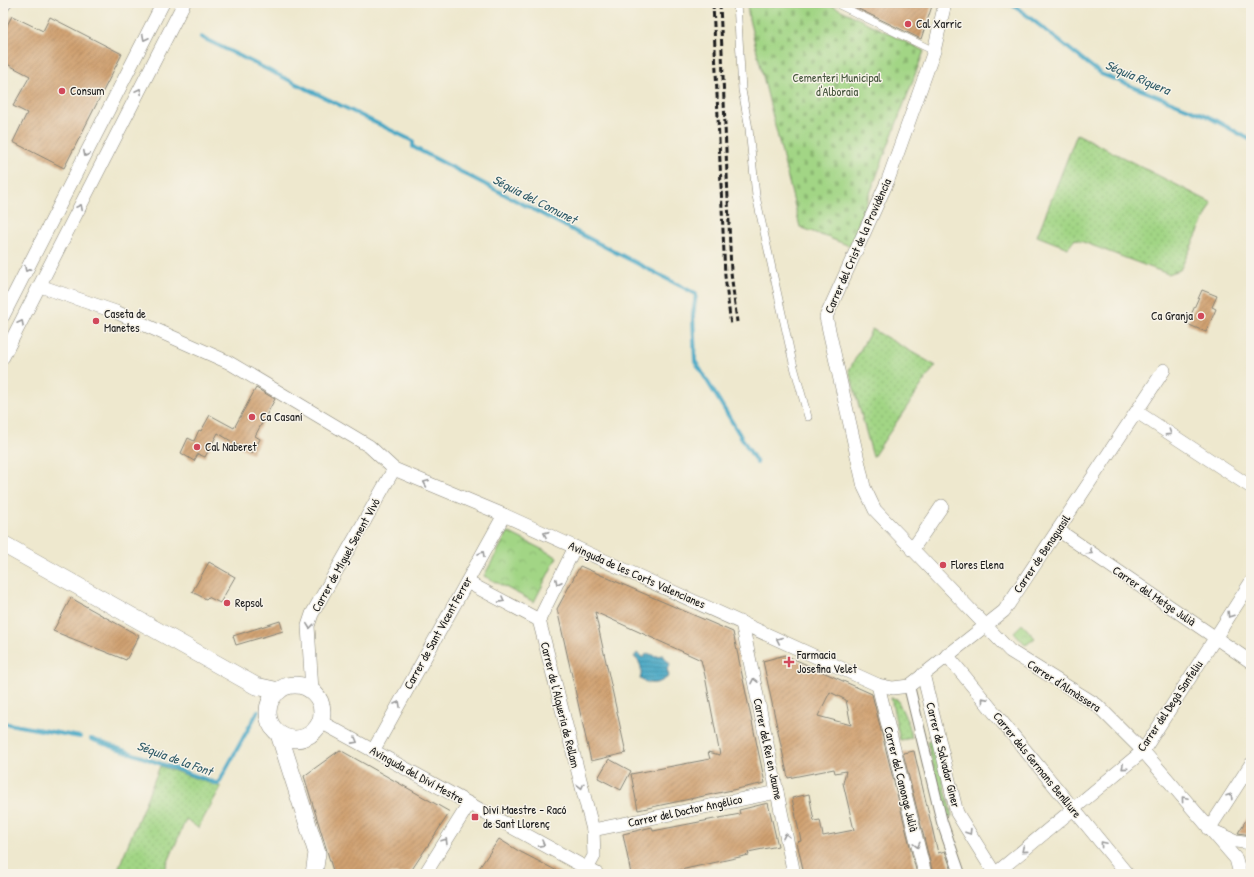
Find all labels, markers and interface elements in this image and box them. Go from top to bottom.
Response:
place label: Cal Xarric [916,15,962,32]
marker: Cal Xarric [903,19,913,29]
one-way arrow [142,34,150,41]
water label: Séquia Riquera [1102,55,1175,100]
park label: Cementeri Municipal d'Alboraia [792,69,882,100]
place label: Consum [70,82,104,99]
marker: Consum [57,86,67,96]
one-way arrow [134,88,142,95]
one-way arrow [83,149,91,157]
water label: Séquia del Comunet [489,170,582,230]
street label: Carrer del Crist de la Providència [820,175,895,316]
one-way arrow [75,204,83,211]
one-way arrow [24,265,32,273]
place label: Caseta de Manetes [104,305,146,336]
place label: Ca Granja [1151,307,1193,324]
marker: Ca Granja [1196,311,1206,321]
marker: Caseta de Manetes [91,316,101,326]
one-way arrow [16,320,24,327]
place label: Ca Casaní [260,408,303,425]
marker: Ca Casaní [247,412,257,422]
one-way arrow [1165,429,1172,436]
place label: Cal Naberet [205,438,257,455]
marker: Cal Naberet [192,442,202,452]
one-way arrow [423,480,431,488]
street label: Carrer de Miguel Senent Vivó [307,495,384,615]
street label: Carrer de Benaguasil [1009,510,1075,596]
one-way arrow [542,531,550,539]
street label: Avinguda de les Corts Valencianes [566,537,709,613]
one-way arrow [1086,547,1093,555]
one-way arrow [478,551,485,558]
place label: Flores Elena [950,556,1004,573]
marker: Flores Elena [938,560,948,570]
street label: Carrer del Metge Julià [1109,561,1199,630]
street label: Carrer de Sant Vicent Ferrer [399,573,476,692]
one-way arrow [555,578,562,585]
place label: Repsol [235,594,264,611]
one-way arrow [497,595,505,603]
marker: Repsol [222,598,232,608]
one-way arrow [1227,611,1235,618]
one-way arrow [305,623,314,630]
one-way arrow [776,637,783,645]
street label: Carrer de l'Alqueria de Rellam [537,640,584,770]
place label: Farmacia Josefina Velet [796,646,858,677]
street label: Carrer d'Almàssera [1024,655,1105,716]
marker: Farmacia Josefina Velet [784,657,794,667]
street label: Carrer del Degà Sanfeliu [1133,657,1207,755]
one-way arrow [750,678,758,684]
street label: Carrer del Rei en Jaume [749,696,788,802]
one-way arrow [982,698,989,705]
street label: Carrer de Salvador Giner [922,700,965,810]
one-way arrow [394,701,401,709]
street label: Carrer dels Germans Benlliure [989,708,1086,821]
street label: Carrer del Canonge Julià [880,725,923,833]
water label: Séquia de la Font [135,736,217,782]
one-way arrow [351,736,358,744]
street label: Avinguda del Diví Mestre [367,742,468,808]
one-way arrow [1122,762,1129,769]
one-way arrow [577,783,585,790]
street label: Carrer del Doctor Angélico [626,790,744,831]
one-way arrow [1225,793,1233,800]
one-way arrow [1182,796,1189,804]
place label: Diví Maestre - Racó de Sant Llorenç [483,801,567,832]
marker: Diví Maestre - Racó de Sant Llorenç [470,812,480,822]
one-way arrow [964,828,971,835]
one-way arrow [782,833,790,839]
one-way arrow [441,838,448,845]
one-way arrow [538,839,546,846]
one-way arrow [1100,841,1107,849]
one-way arrow [913,842,921,848]
one-way arrow [1021,845,1029,852]

